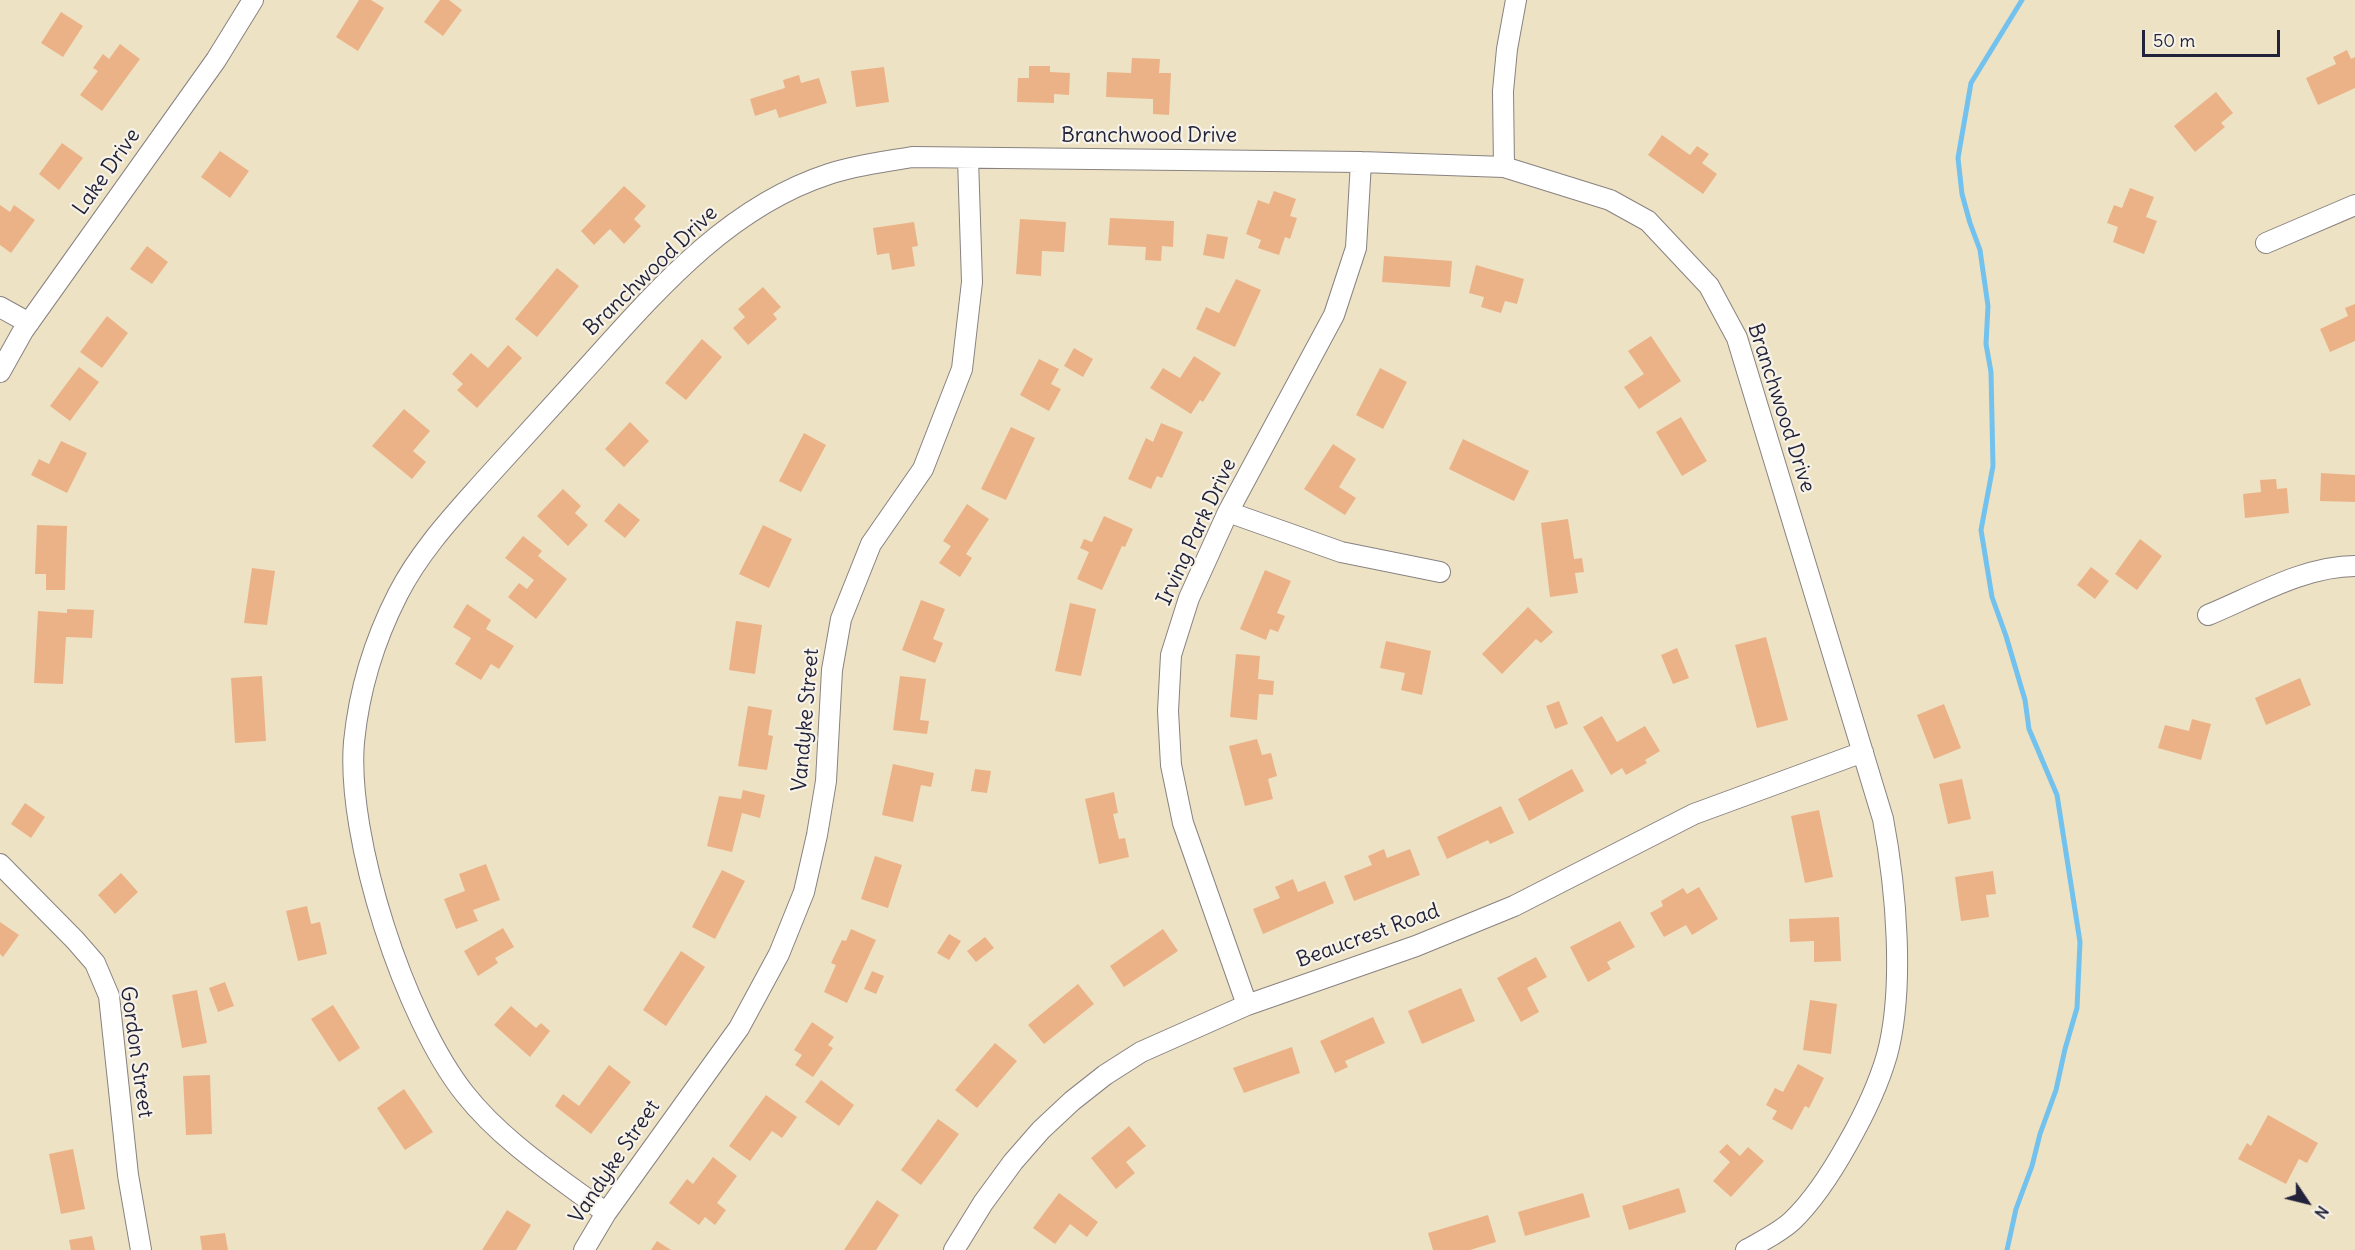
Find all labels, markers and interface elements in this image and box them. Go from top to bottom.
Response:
scale bar [2145,18,2283,56]
text: 50 m [2153,29,2195,52]
street label: Branchwood Drive [1061,123,1237,149]
street label: Lake Drive [68,124,146,220]
street label: Branchwood Drive [579,201,723,341]
street label: Branchwood Drive [1742,320,1820,496]
street label: Irving Park Drive [1152,454,1242,610]
street label: Vandyke Street [787,647,825,793]
street label: Beaucrest Road [1293,899,1443,973]
street label: Gordon Street [114,985,158,1119]
street label: Vandyke Street [564,1095,666,1229]
north arrow [2277,1172,2337,1232]
text: N [2310,1202,2333,1223]

